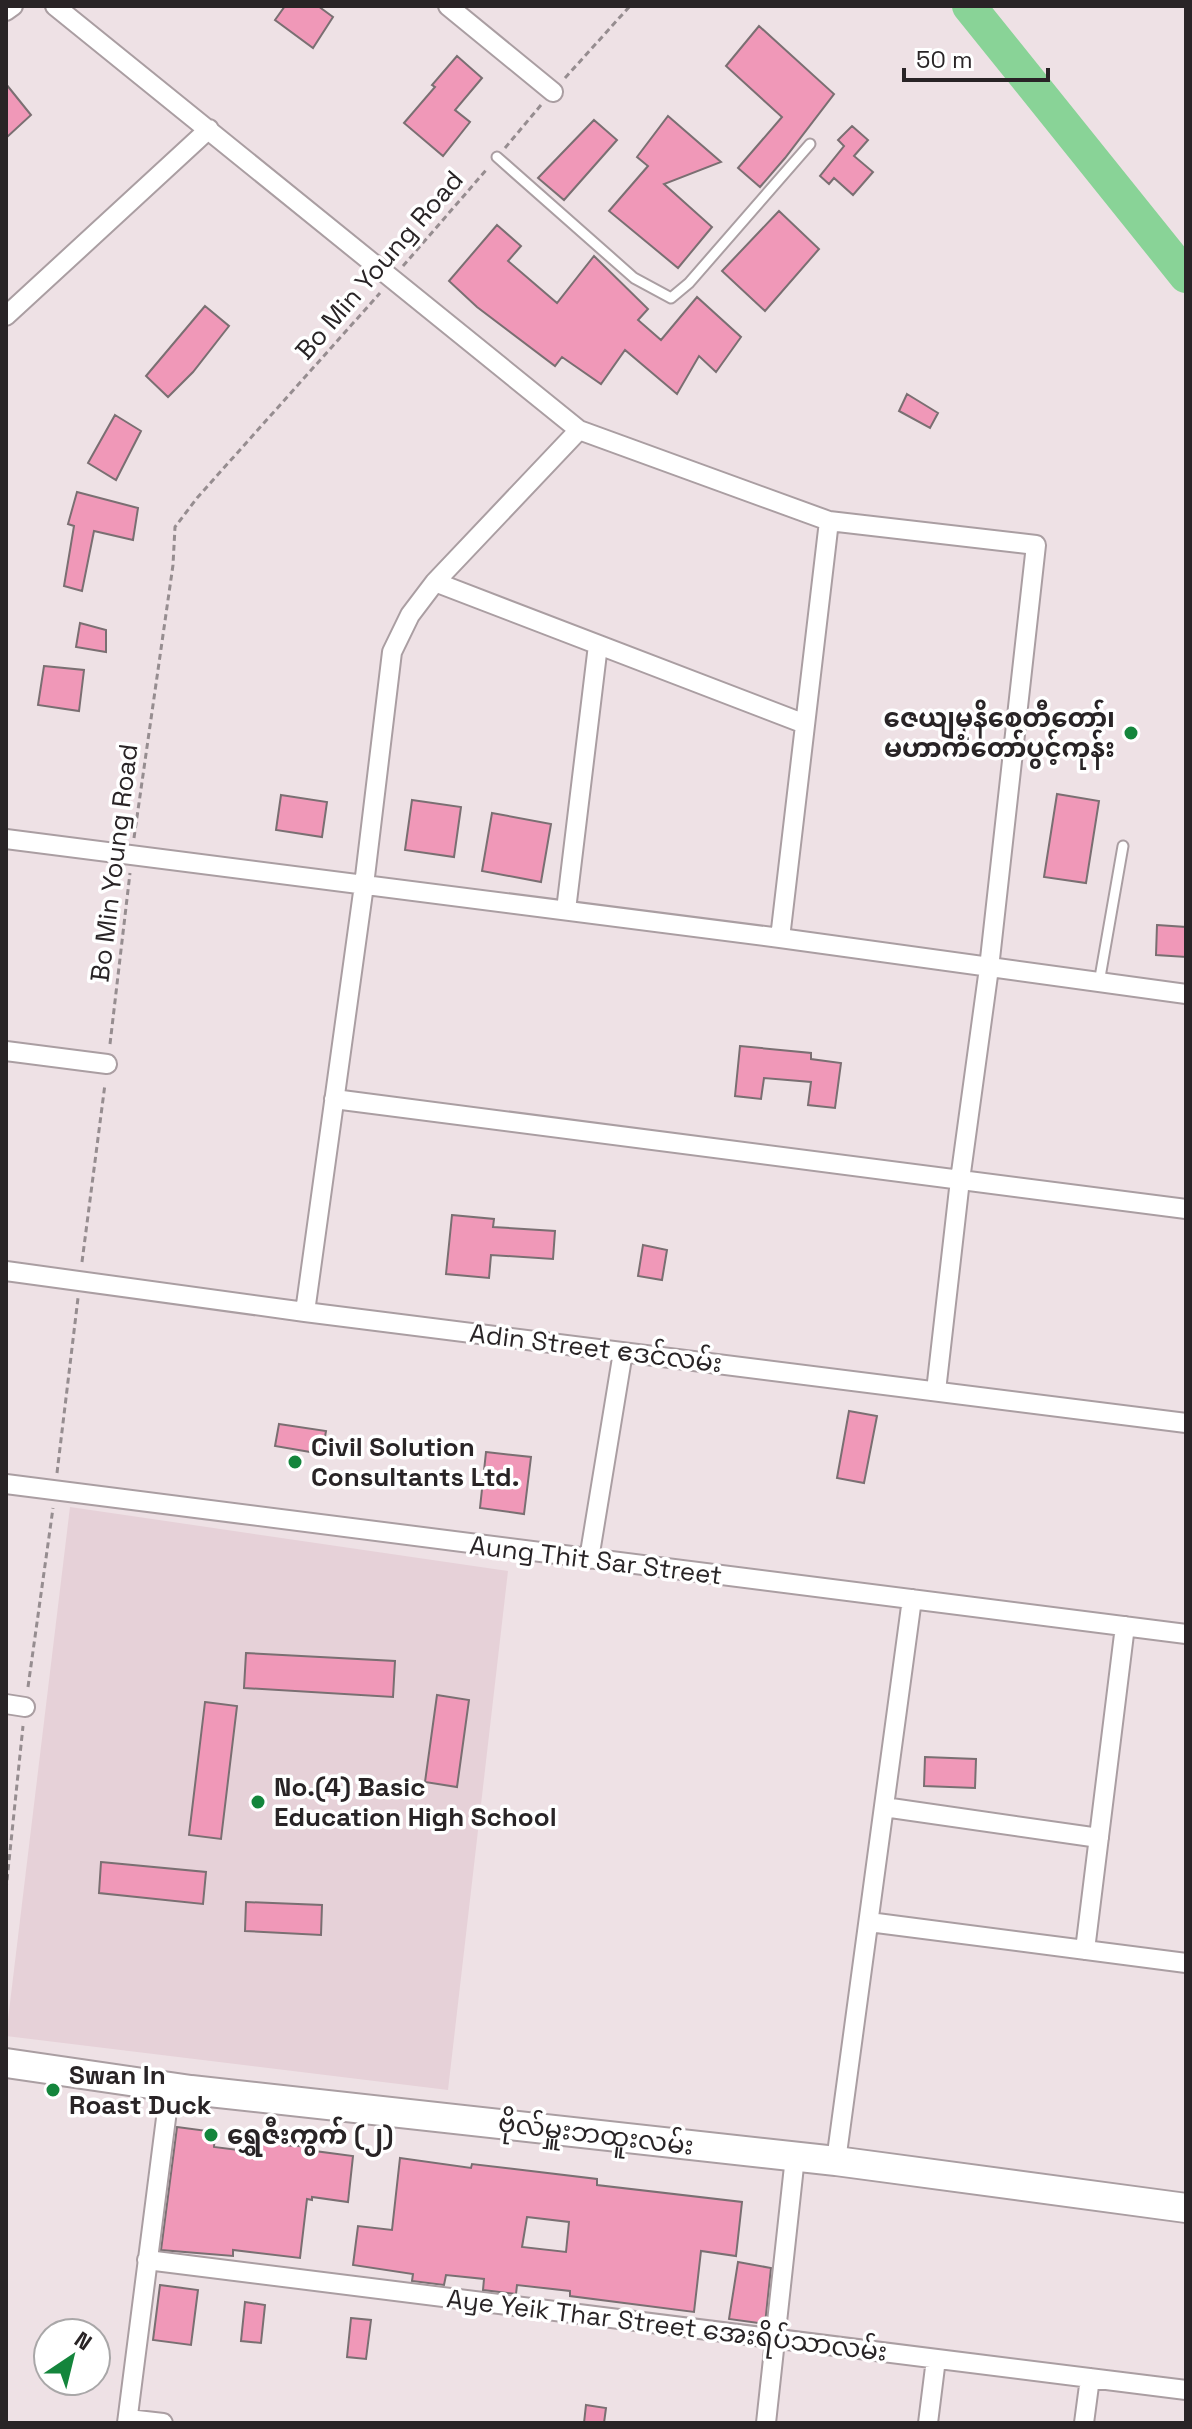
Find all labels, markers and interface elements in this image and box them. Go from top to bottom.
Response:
scale bar [904,32,1048,82]
text: 50 m [916,44,973,75]
street label: Bo Min Young Road [288,163,470,367]
place label: ဇေယျမုနိစေတီတော်၊ မဟာကံတော်ပွင့်ကုန်း [884,699,1115,770]
marker: ဇေယျမုနိစေတီတော်၊ မဟာကံတော်ပွင့်ကုန်း [1122,724,1140,742]
street label: Bo Min Young Road [83,742,145,984]
street label: Adin Street ဧဒင်လမ်း [468,1316,724,1380]
place label: Civil Solution Consultants Ltd. [311,1430,519,1494]
marker: Civil Solution Consultants Ltd. [286,1453,304,1471]
street label: Aung Thit Sar Street [468,1528,724,1592]
place label: No.(4) Basic Education High School [274,1770,557,1834]
marker: No.(4) Basic Education High School [249,1793,267,1811]
place label: Swan In Roast Duck [69,2058,212,2122]
marker: Swan In Roast Duck [44,2081,62,2099]
street label: ဗိုလ်မှူးဘထူးလမ်း [496,2105,696,2167]
place label: ရွှေဇီးကွက် (၂) [227,2116,393,2157]
marker: ရွှေဇီးကွက် (၂) [202,2126,220,2144]
street label: Aye Yeik Thar Street အေးရိပ်သာလမ်း [444,2281,889,2373]
north arrow [32,2317,112,2397]
text: N [69,2325,98,2356]

